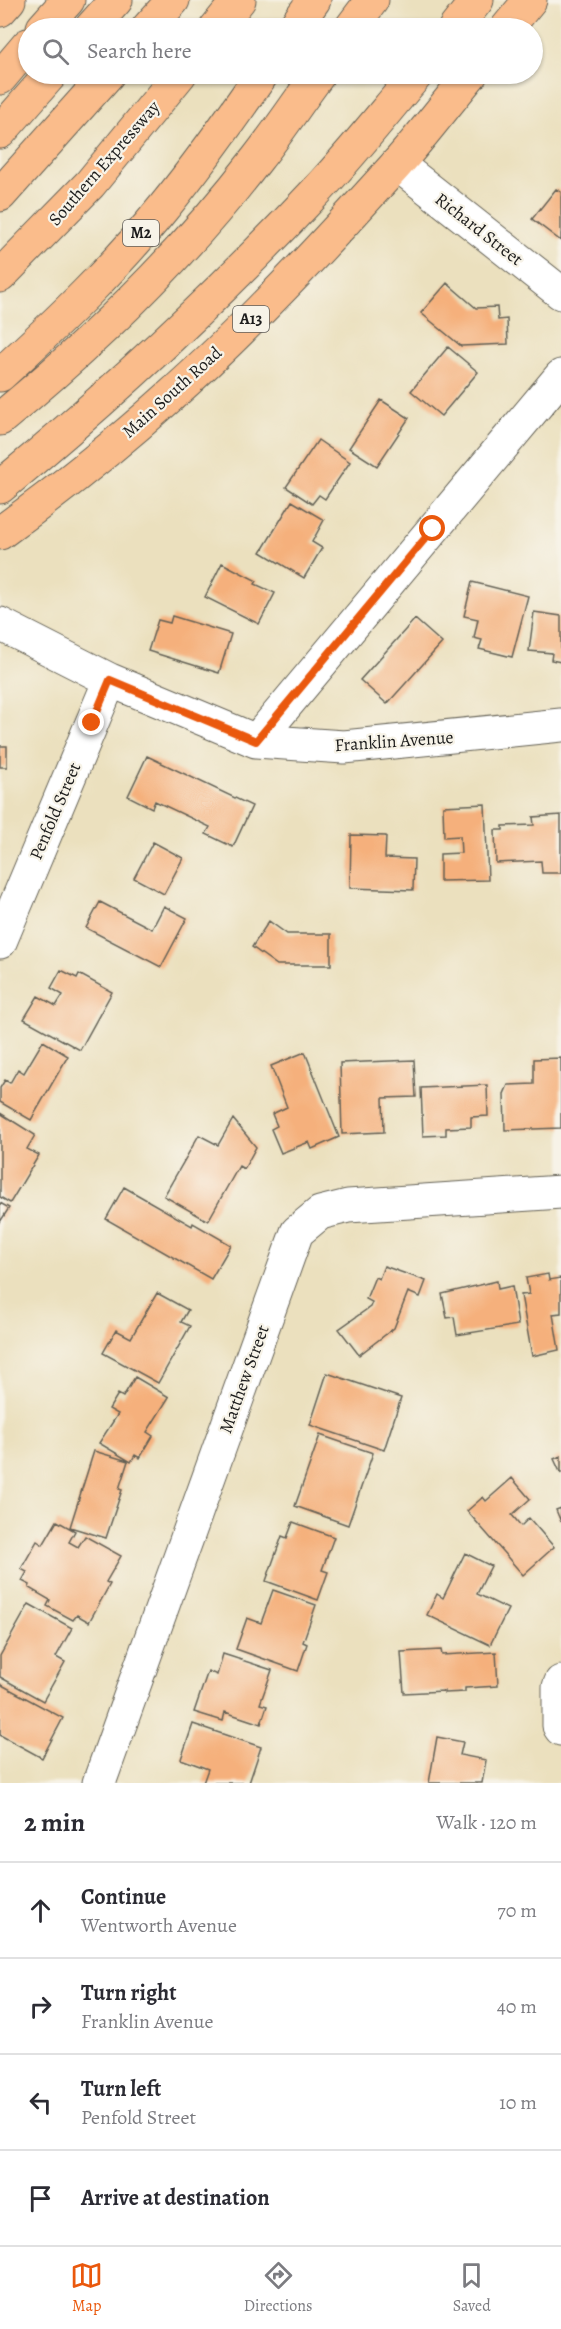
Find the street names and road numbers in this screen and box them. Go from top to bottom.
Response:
street label: Southern Expressway [43,95,166,231]
street label: Richard Street [430,187,528,271]
road number: M2 [123,220,159,246]
road number: A13 [233,306,269,332]
street label: Main South Road [117,341,227,443]
street label: Franklin Avenue [334,725,454,757]
street label: Penfold Street [24,759,86,863]
street label: Matthew Street [213,1322,275,1436]

